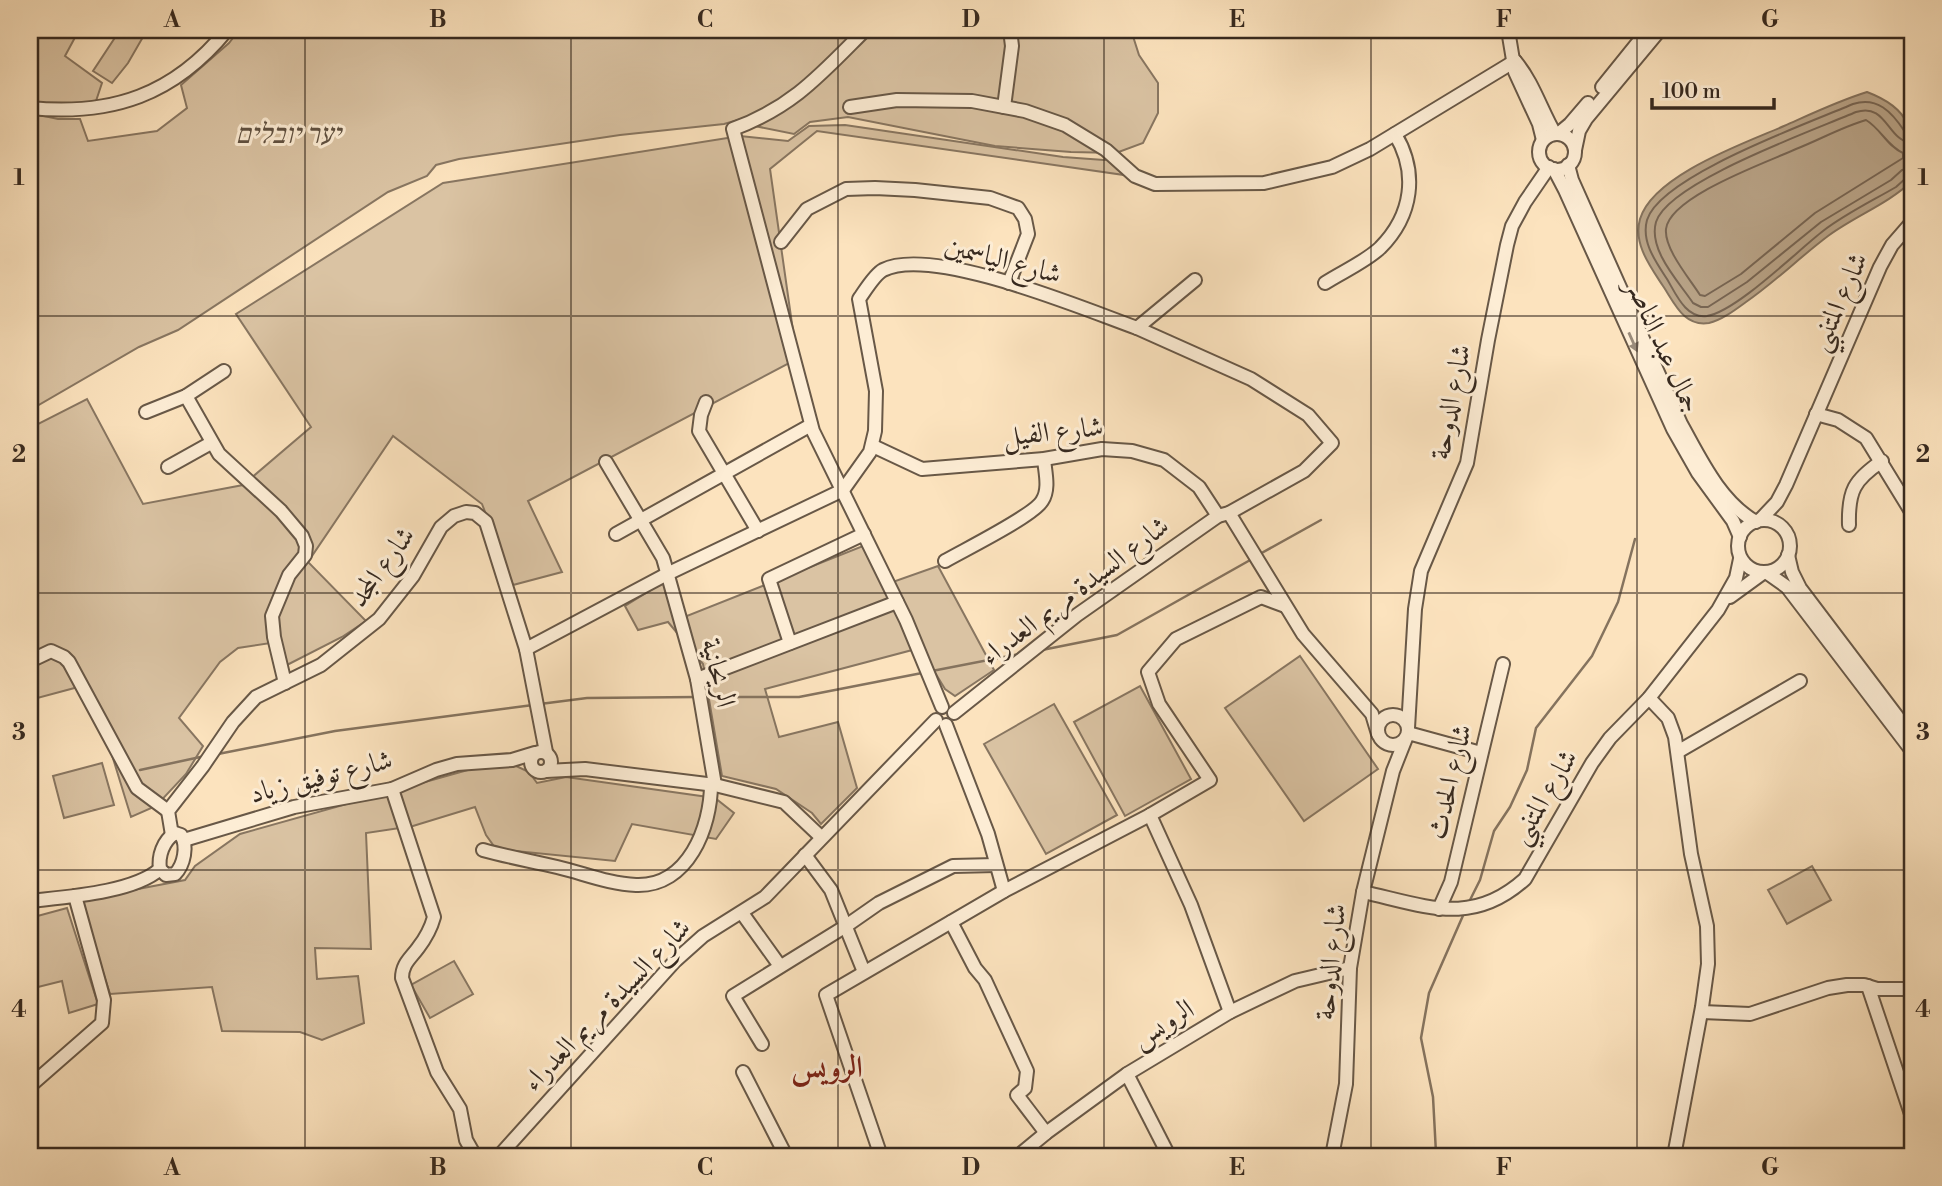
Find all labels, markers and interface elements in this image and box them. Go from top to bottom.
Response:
text: A [163,6,181,34]
text: B [429,6,447,34]
text: C [697,6,713,34]
text: D [962,6,980,34]
text: E [1229,6,1245,34]
text: F [1496,6,1512,34]
text: G [1761,6,1779,34]
scale bar [1652,66,1774,110]
text: 100 m [1662,79,1721,105]
park label: יער יובלים [235,117,344,152]
text: 1 [13,164,25,192]
text: 1 [1917,164,1929,192]
street label: شارع الياسمين [940,228,1065,297]
street label: شارع المتنبي [1802,247,1884,360]
street label: جمال عبد الناصر [1617,271,1708,419]
one-way arrow [1627,332,1639,352]
street label: شارع الدوحة [1423,341,1484,464]
street label: شارع الفيل [1001,409,1105,460]
text: 2 [12,441,26,469]
text: 2 [1916,441,1930,469]
street label: شارع السيدة مريم العدراء [974,509,1180,678]
street label: شارع المجد [341,520,427,617]
street label: الريحانية [693,635,743,711]
text: 3 [12,719,26,747]
text: 3 [1916,719,1930,747]
street label: شارع الحدث [1420,721,1485,844]
street label: شارع توفيق زياد [246,742,397,817]
street label: شارع المتنبي [1502,743,1593,855]
street label: شارع الدوحة [1307,902,1359,1022]
street label: شارع السيدة مريم العدراء [515,911,703,1103]
street label: الرويس [1125,992,1201,1056]
text: 4 [11,996,27,1024]
text: 4 [1915,996,1931,1024]
district label: الرويس [791,1049,863,1088]
text: A [163,1154,181,1182]
text: B [429,1154,447,1182]
text: C [697,1154,713,1182]
text: D [962,1154,980,1182]
text: E [1229,1154,1245,1182]
text: F [1496,1154,1512,1182]
text: G [1761,1154,1779,1182]

